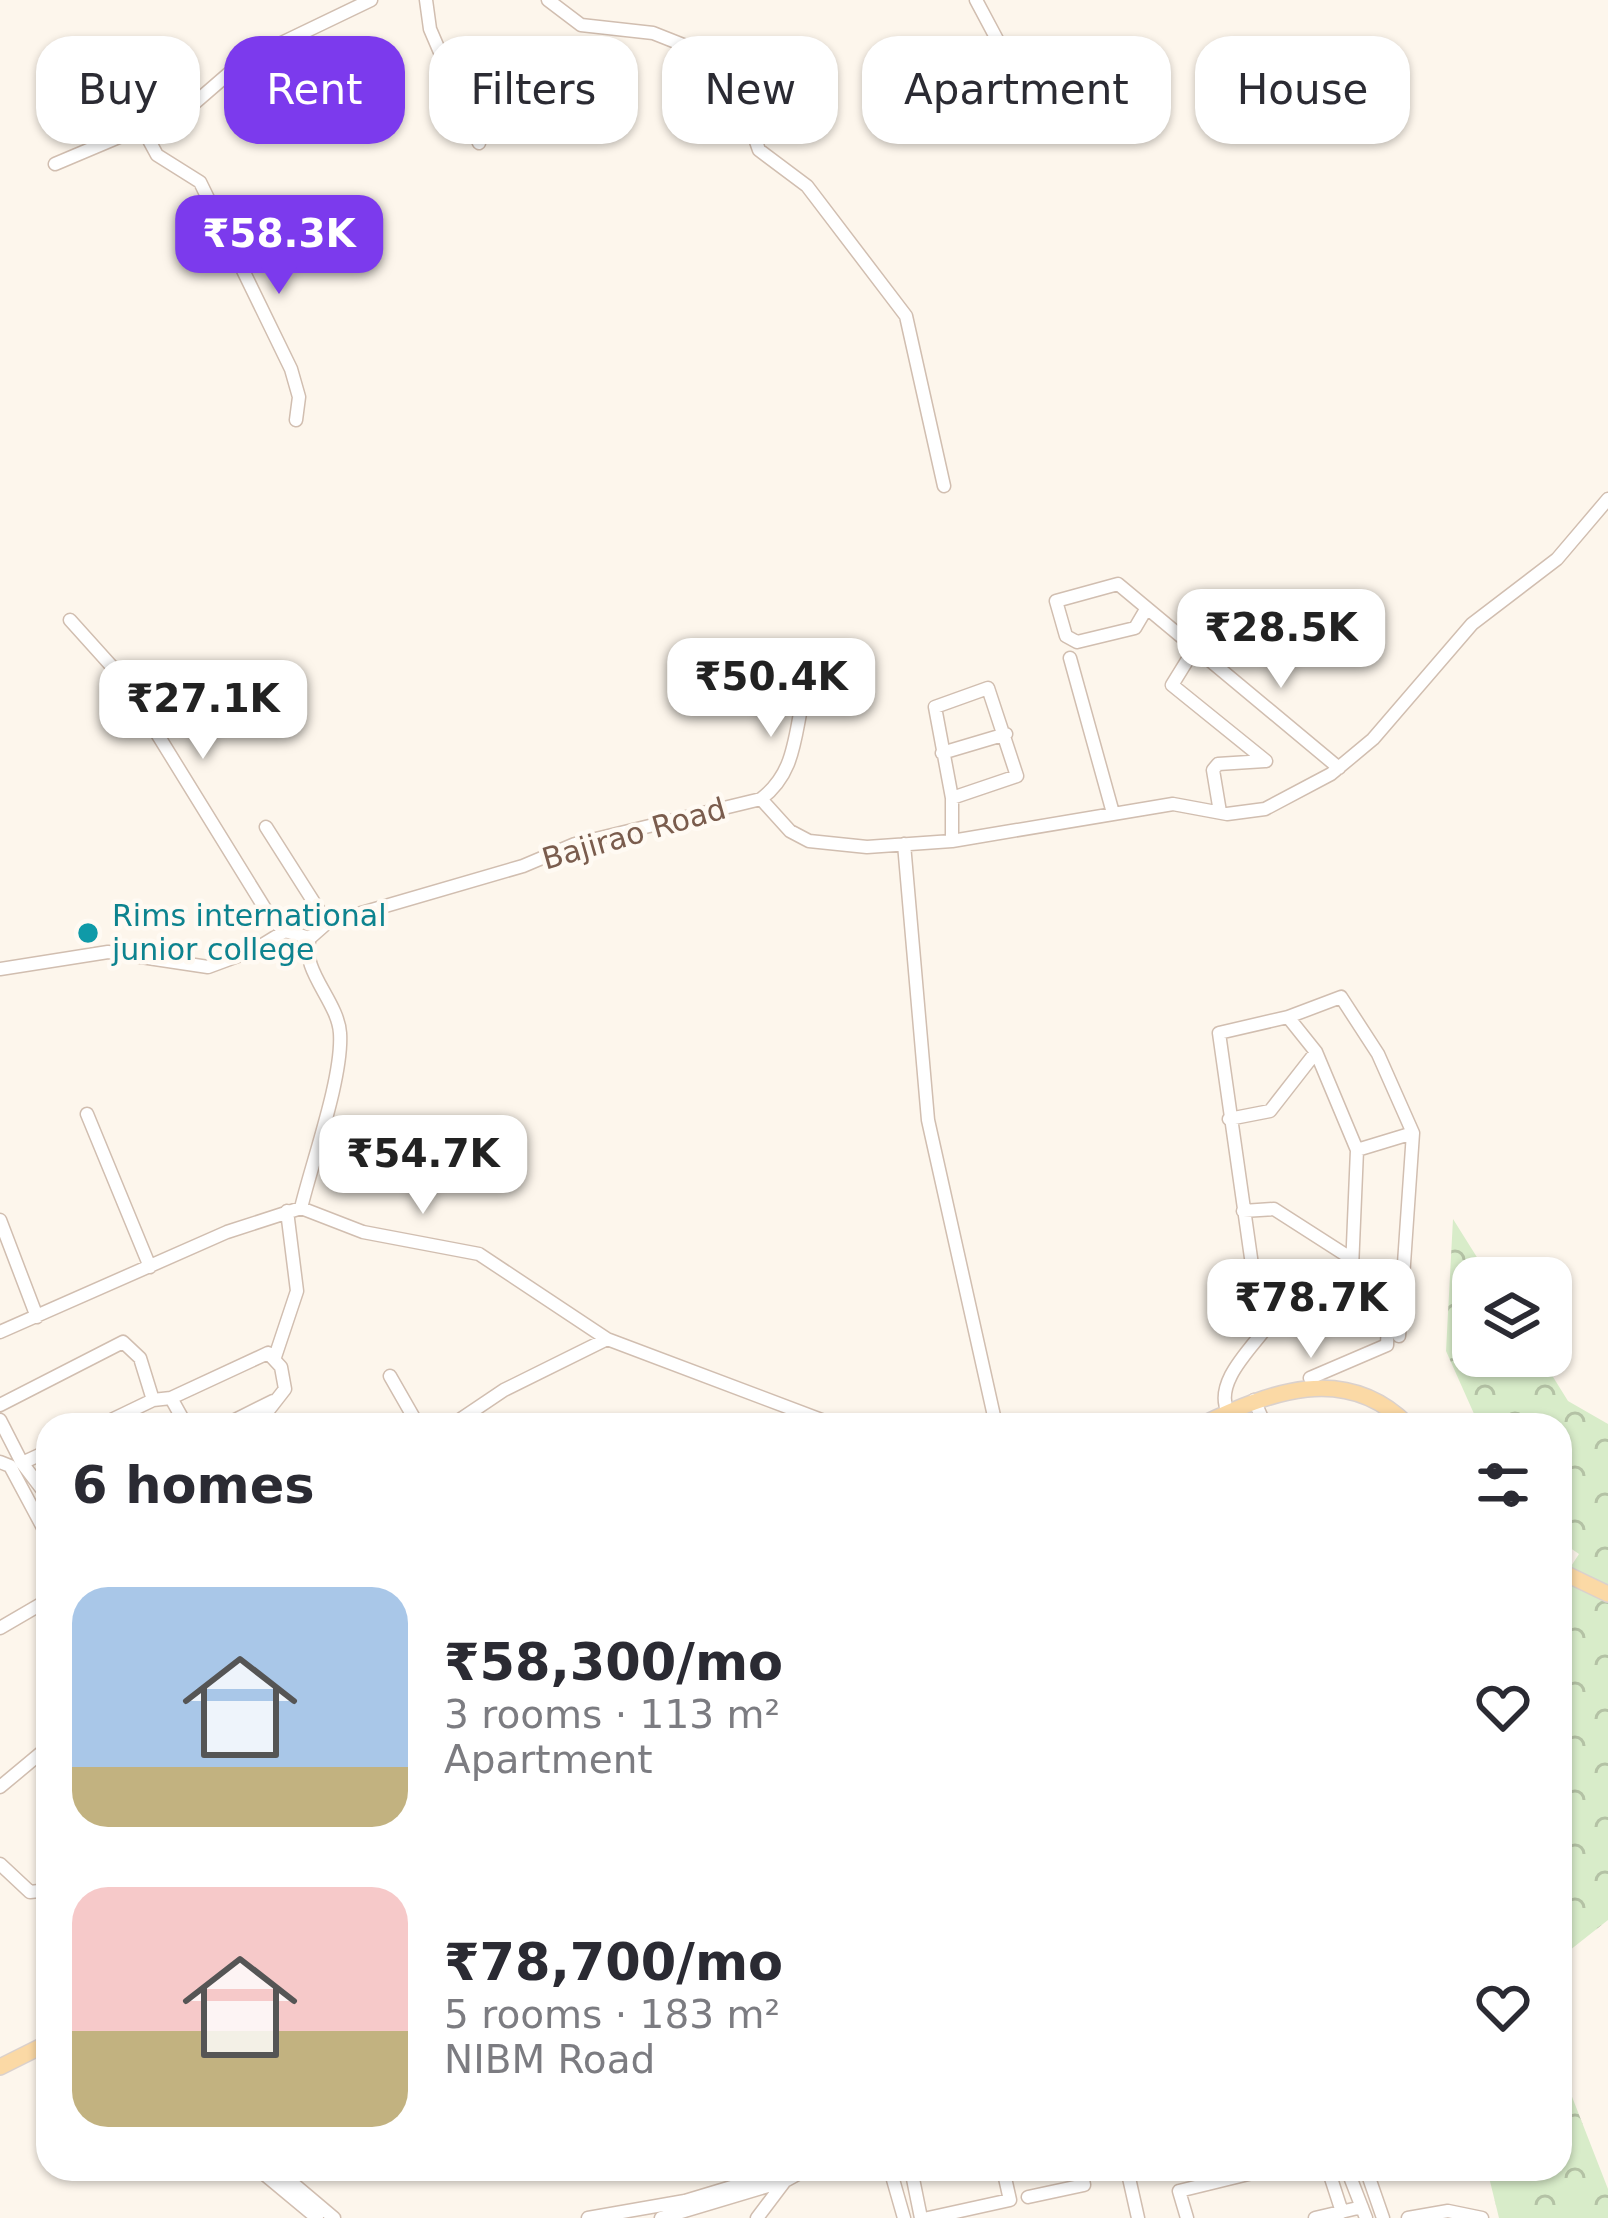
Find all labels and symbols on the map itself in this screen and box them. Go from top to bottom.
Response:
pin: ₹58.3K [181,195,377,297]
pin: ₹28.5K [1183,589,1379,691]
pin: ₹50.4K [673,638,869,740]
pin: ₹27.1K [105,660,301,762]
street label: Bajirao Road [538,791,730,876]
place label: Rims international junior college [111,898,387,967]
marker: Rims international junior college [75,920,101,946]
pin: ₹54.7K [325,1115,521,1217]
pin: ₹78.7K [1213,1259,1409,1361]

